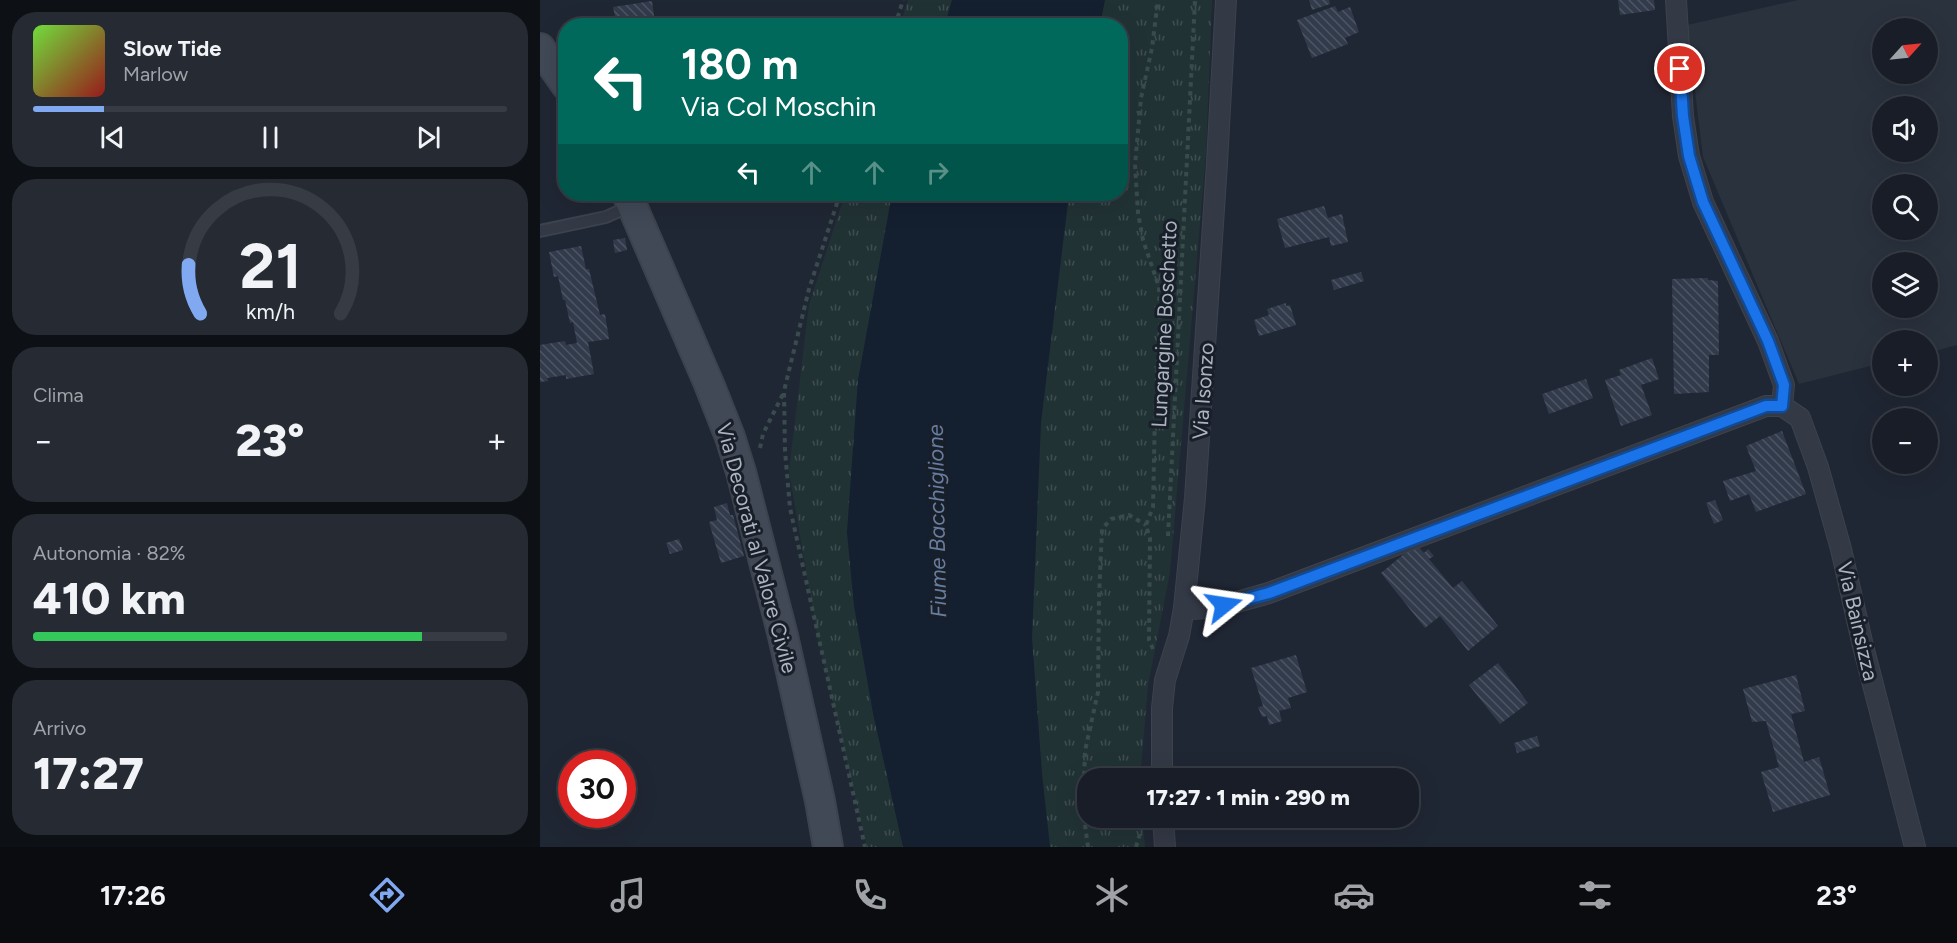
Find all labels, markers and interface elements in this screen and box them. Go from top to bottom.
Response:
north arrow [1872,18,1938,84]
map controls [1872,18,1938,474]
text: Slow Tide [123,35,222,62]
text: 180 m [681,39,798,90]
icon: left [582,42,660,120]
pin [1654,43,1705,94]
icon: arrive [1663,52,1696,85]
text: Marlow [123,62,188,86]
text: Via Col Moschin [681,90,876,123]
button: sound [1872,96,1938,162]
icon: previous [96,121,129,154]
icon: pause [254,121,287,154]
icon: next [412,121,445,154]
icon: left [732,156,765,189]
icon: ahead [795,156,828,189]
icon: ahead [858,156,891,189]
icon: right [921,156,954,189]
button: search [1872,174,1938,240]
street label: Lungargine Boschetto [1146,220,1182,428]
text: 21 [239,229,301,304]
button: layers [1872,252,1938,318]
text: km/h [246,299,294,324]
button: + [1872,330,1938,396]
street label: Via Isonzo [1187,342,1219,440]
text: Clima [33,383,84,407]
button: − [1872,408,1938,474]
text: 23° [236,413,304,467]
street label: Via Decorati al Valore Civile [712,420,802,676]
text: − [33,421,54,460]
text: + [486,421,507,460]
water label: Fiume Bacchiglione [922,424,952,618]
text: Autonomia · 82% [33,541,186,565]
street label: Via Bainsizza [1832,559,1884,683]
text: 410 km [33,571,186,625]
position arrow [1192,573,1256,637]
text: Arrivo [33,716,86,740]
text: 17:27 [33,746,144,800]
speed limit sign: 30 [558,750,636,828]
text: 17:27 · 1 min · 290 m [1146,784,1350,811]
icon: directions [366,874,408,916]
icon: music [607,874,649,916]
icon: phone [849,874,891,916]
icon: climate [1091,874,1133,916]
icon: car [1333,874,1375,916]
icon: filters [1574,874,1616,916]
text: 17:26 [100,879,166,912]
text: 23° [1816,879,1857,912]

